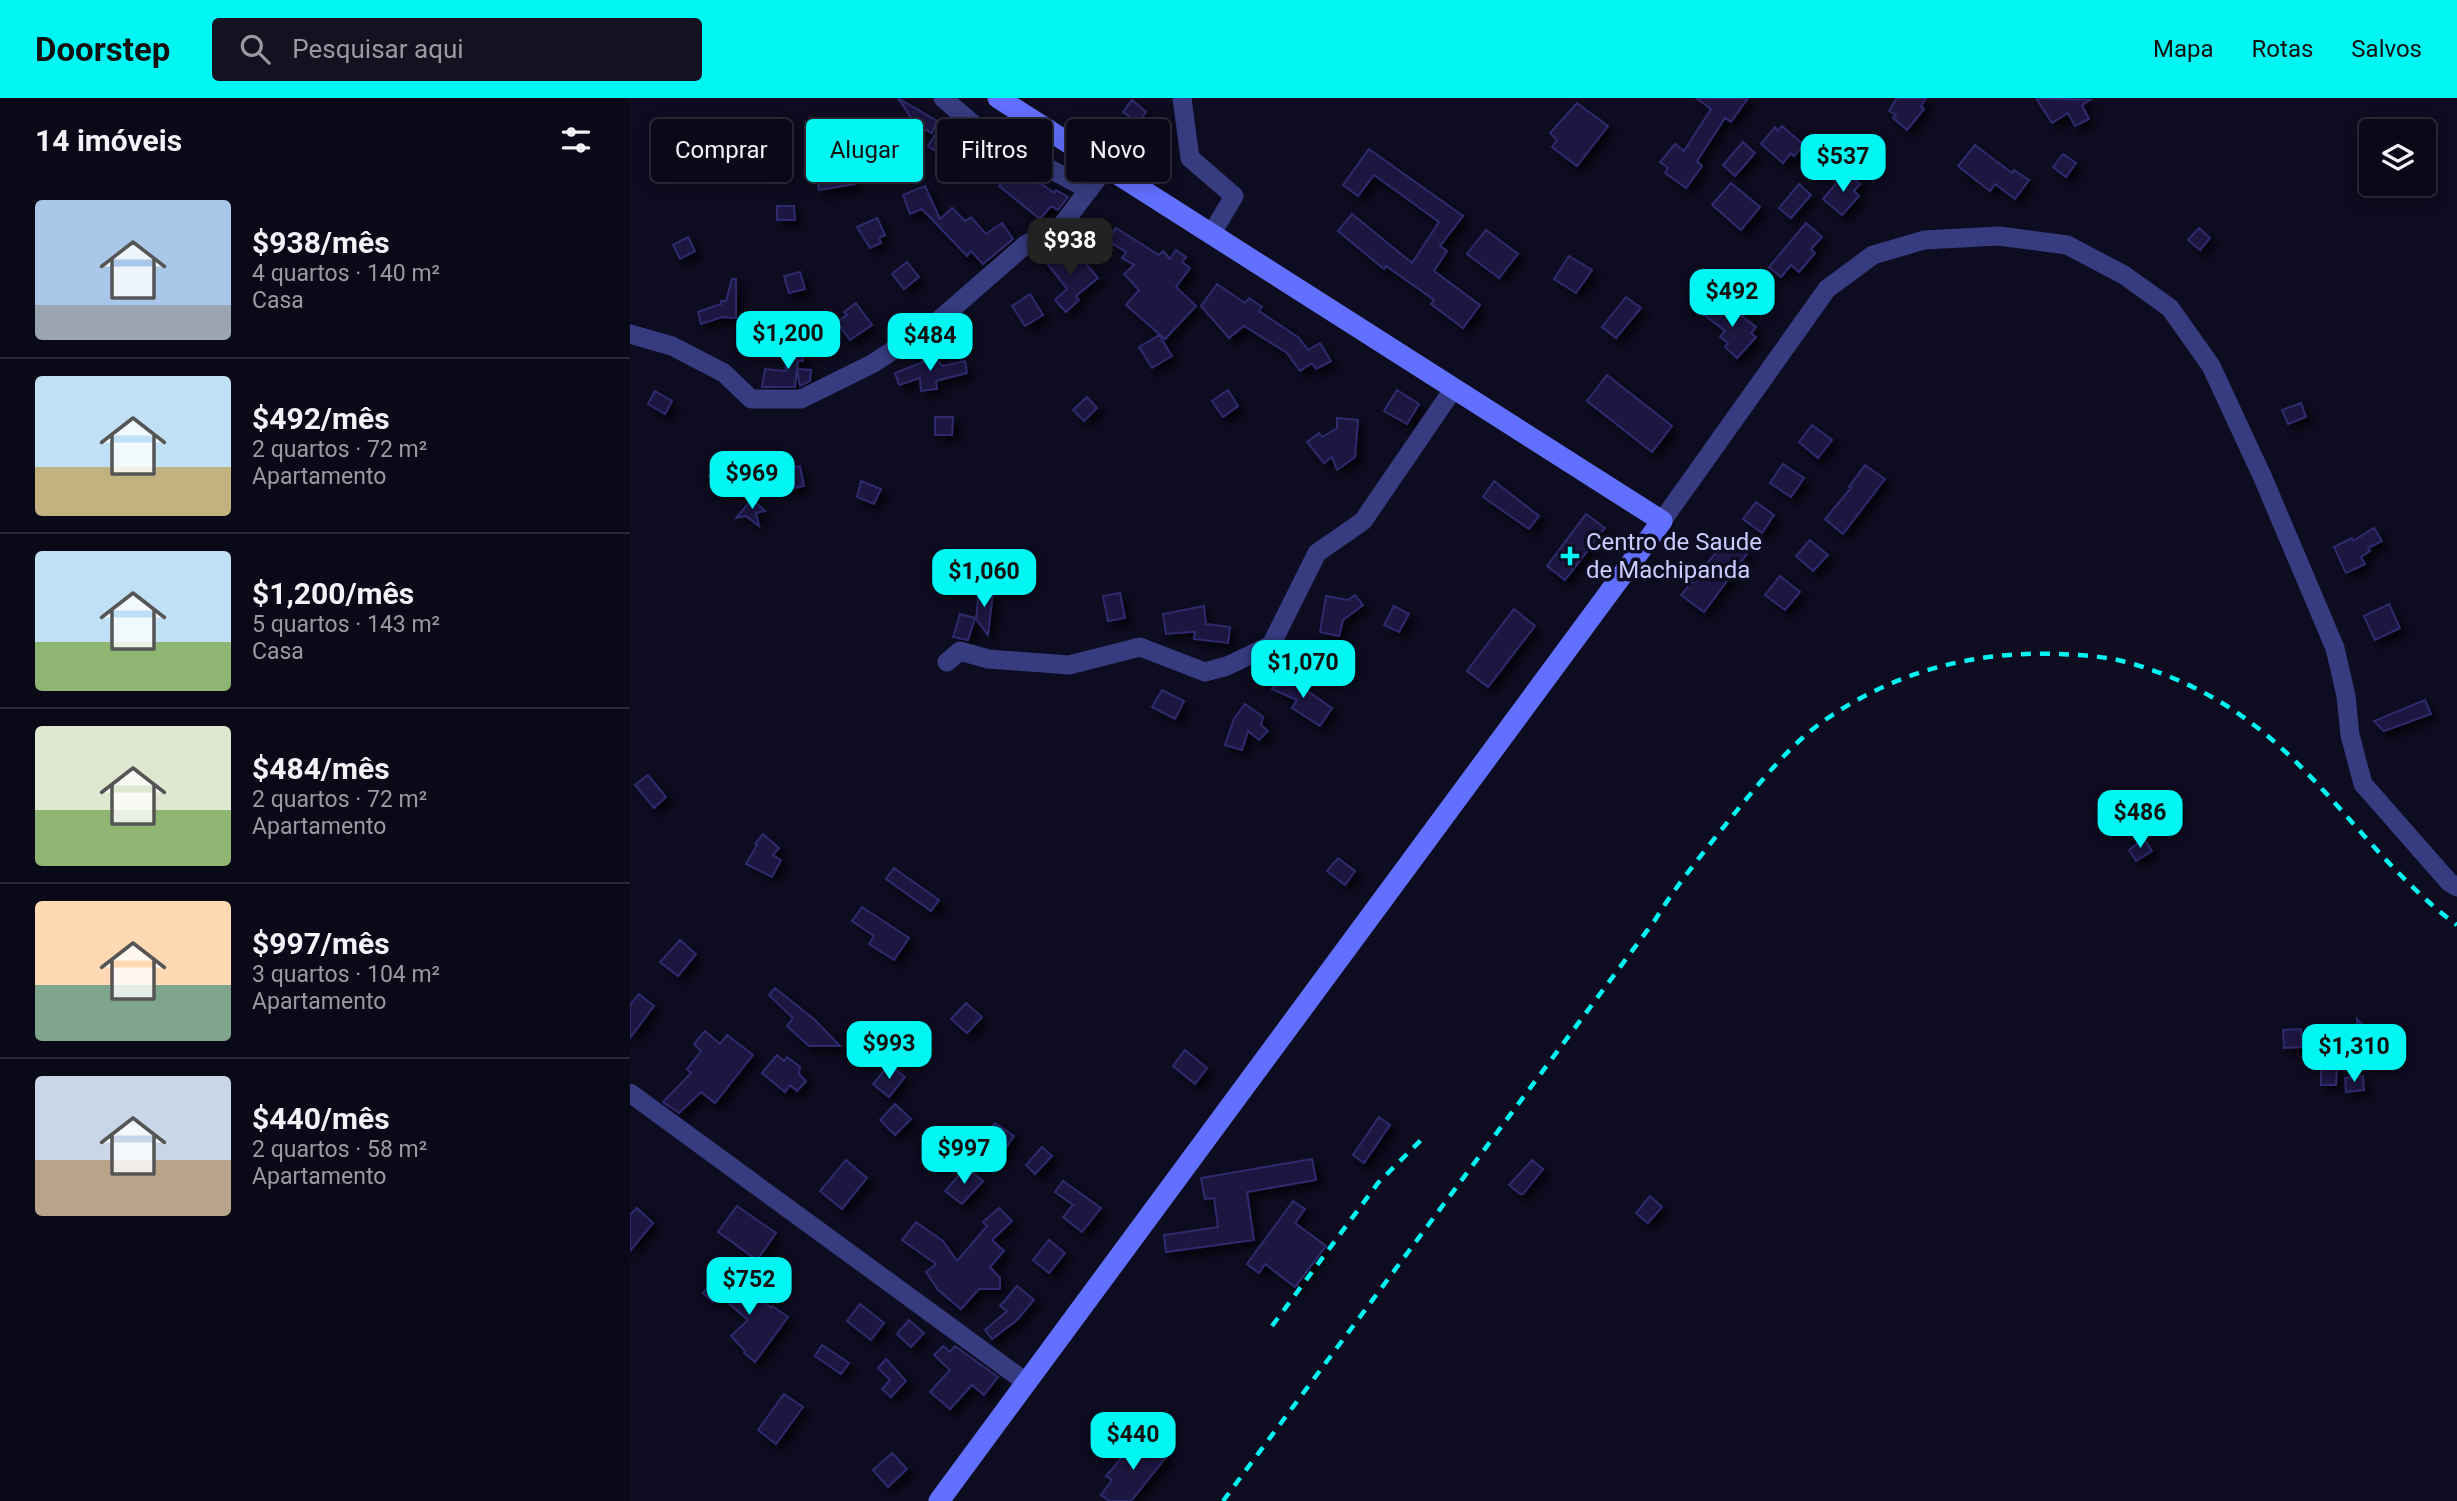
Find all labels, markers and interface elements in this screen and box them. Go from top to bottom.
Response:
search box [212,18,702,81]
text: Doorstep [35,30,170,69]
icon: search [236,30,274,68]
text: Pesquisar aqui [292,34,464,64]
text: Mapa [2153,35,2214,63]
text: Rotas [2252,35,2313,63]
text: Salvos [2351,35,2422,63]
chip: Comprar [651,119,792,182]
chip: Alugar [806,119,923,182]
chip: Filtros [937,119,1052,182]
chip: Novo [1066,119,1170,182]
map controls [2359,119,2436,196]
button: layers [2359,119,2436,196]
icon: filters [557,121,595,159]
text: 14 imóveis [35,123,182,158]
pin: $537 [1802,134,1884,194]
text: $537 [1817,143,1869,170]
pin: $938 [1029,218,1111,278]
text: $938/mês [252,225,390,260]
text: $938 [1044,227,1096,254]
icon: home [91,228,175,312]
text: 4 quartos · 140 m² [252,260,440,287]
pin: $492 [1691,270,1773,329]
text: $492 [1706,278,1758,305]
text: Casa [252,287,304,314]
pin: $1,200 [731,312,845,371]
pin: $484 [889,314,971,373]
text: $1,200 [752,320,824,347]
text: $484 [904,322,956,349]
text: $492/mês [252,401,390,436]
icon: home [91,404,175,488]
text: 2 quartos · 72 m² [252,436,427,463]
pin: $969 [711,452,793,511]
text: $969 [726,460,778,487]
text: Apartamento [252,463,386,490]
place label: Centro de Saude de Machipanda [1586,528,1762,584]
marker: Centro de Saude de Machipanda [1560,546,1580,566]
pin: $1,060 [927,550,1041,609]
text: $1,060 [948,558,1020,585]
text: $1,200/mês [252,576,414,611]
icon: home [91,579,175,663]
text: 5 quartos · 143 m² [252,611,440,638]
text: Casa [252,638,304,665]
pin: $1,070 [1246,640,1360,700]
text: $1,070 [1267,649,1339,676]
text: $484/mês [252,751,390,786]
icon: home [91,754,175,838]
text: 2 quartos · 72 m² [252,786,427,813]
pin: $486 [2099,790,2181,850]
text: $486 [2114,799,2166,826]
text: Apartamento [252,813,386,840]
text: $997/mês [252,926,390,961]
icon: home [91,929,175,1013]
text: 3 quartos · 104 m² [252,961,440,988]
text: Apartamento [252,988,386,1015]
pin: $993 [848,1021,930,1081]
pin: $1,310 [2297,1024,2411,1084]
text: $993 [863,1030,915,1057]
text: $1,310 [2318,1033,2390,1060]
text: $440/mês [252,1101,390,1136]
icon: home [91,1104,175,1188]
pin: $997 [923,1126,1005,1186]
text: $997 [938,1135,990,1162]
text: 2 quartos · 58 m² [252,1136,427,1163]
text: Apartamento [252,1163,386,1190]
pin: $752 [708,1258,790,1317]
text: $752 [723,1266,775,1293]
pin: $440 [1092,1412,1174,1472]
text: $440 [1107,1421,1159,1448]

